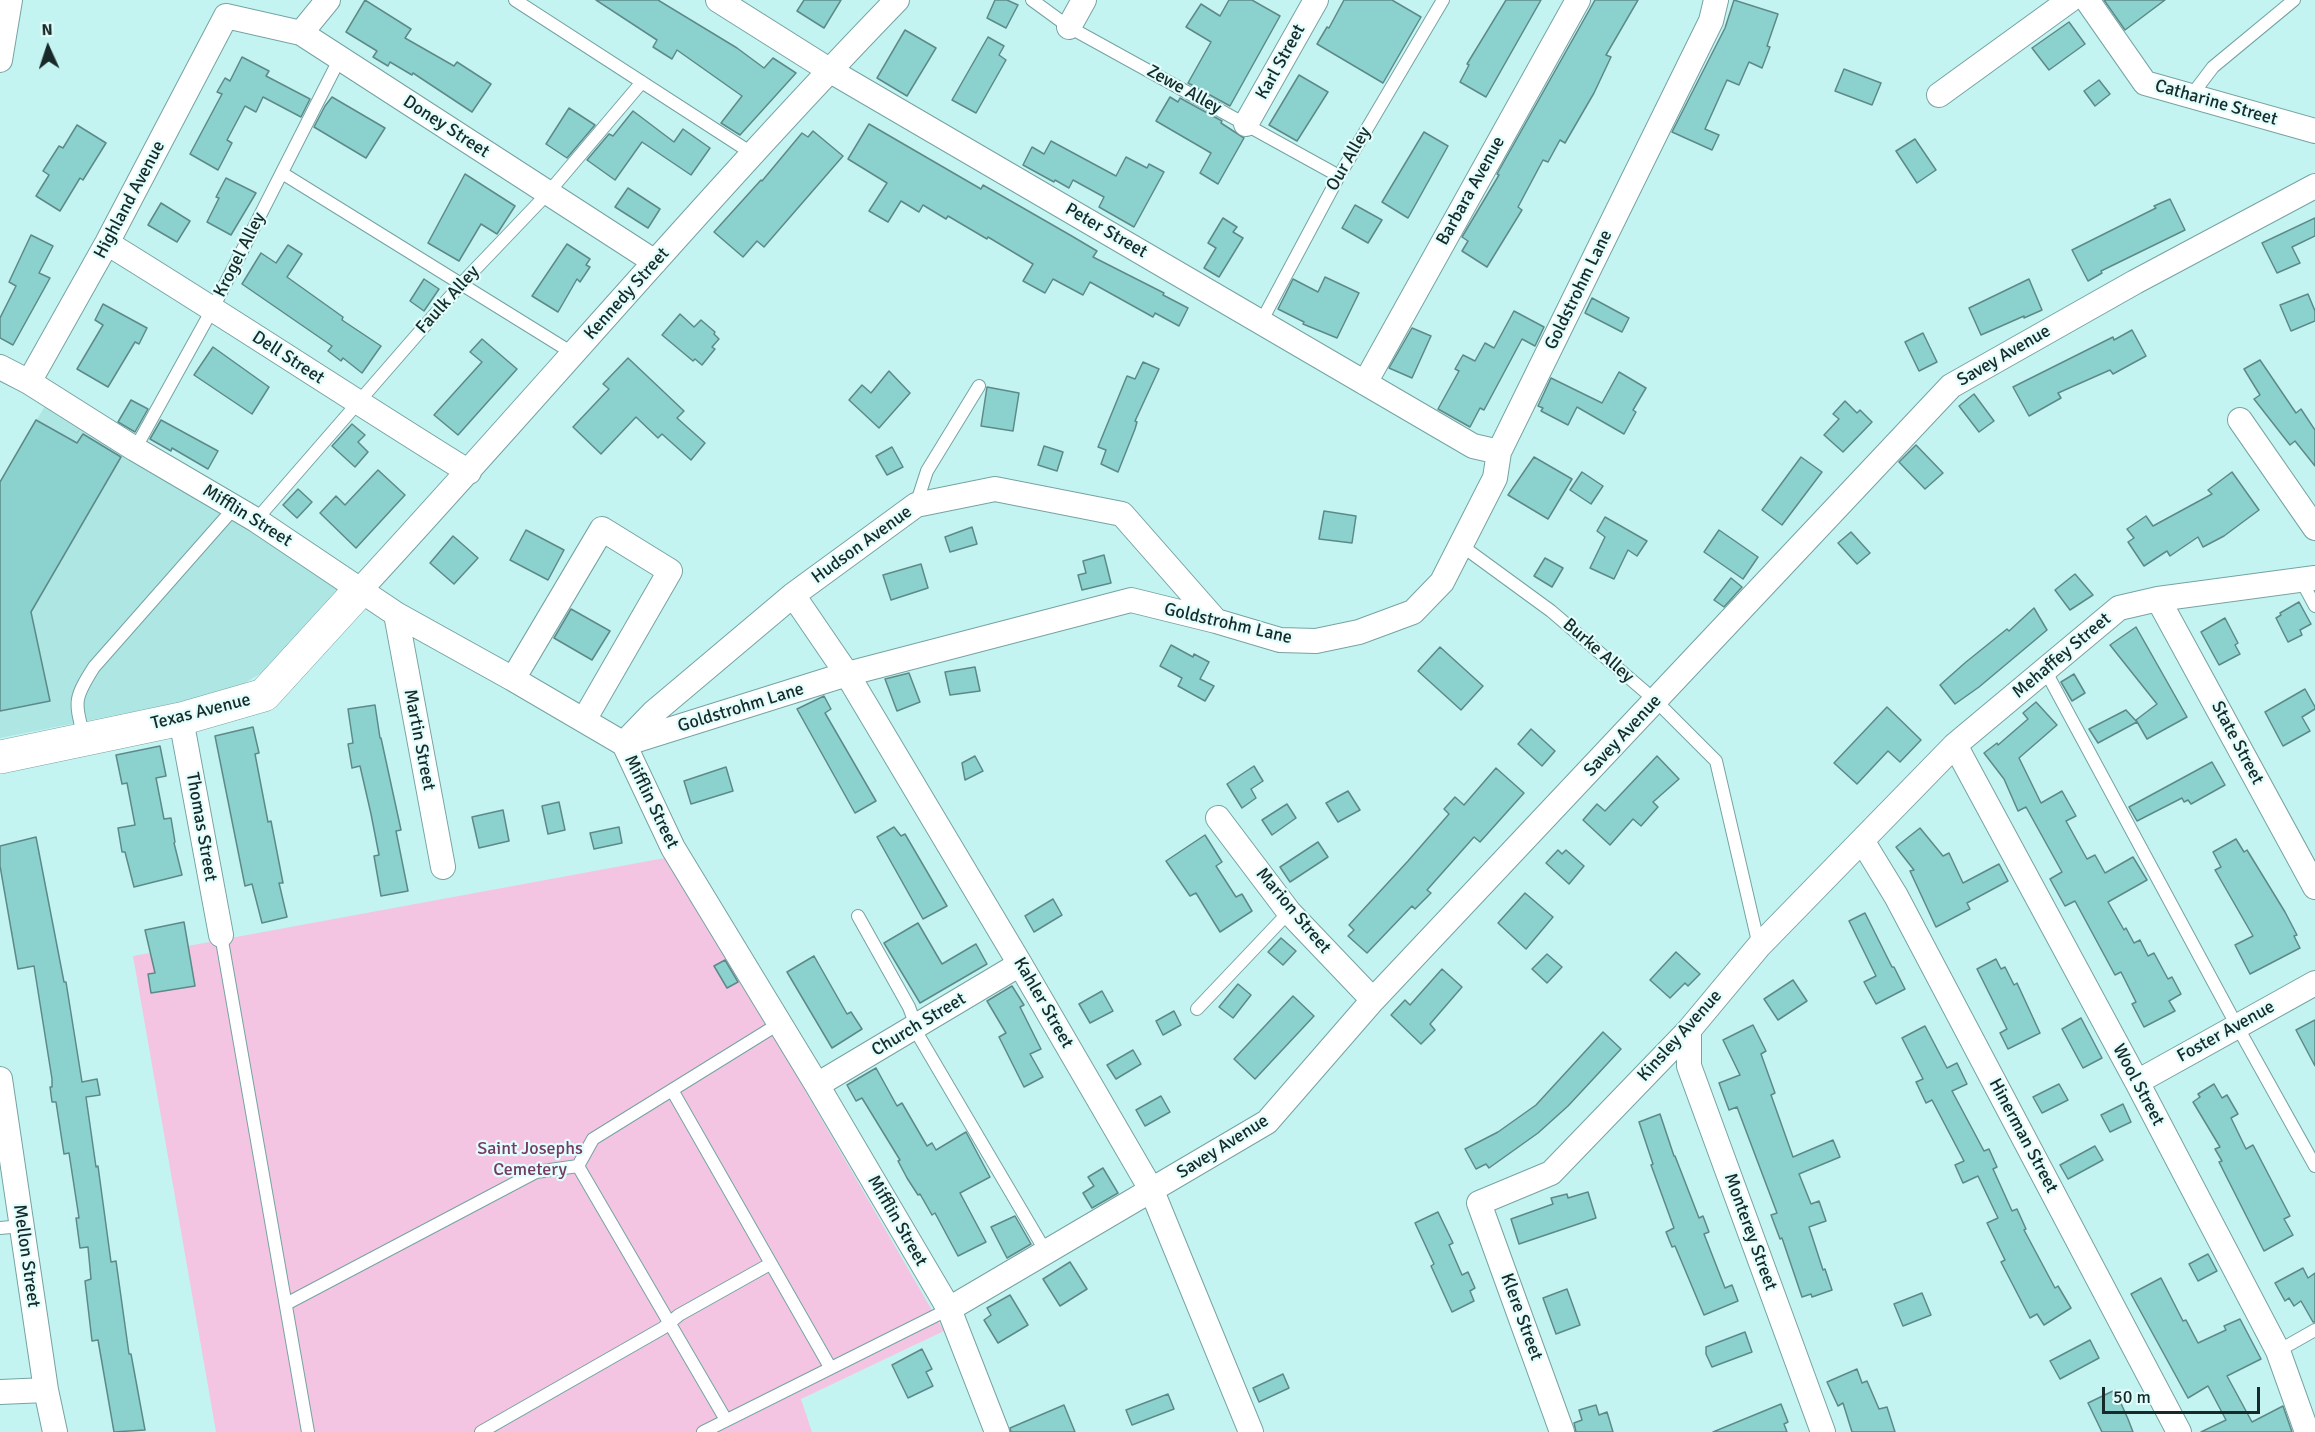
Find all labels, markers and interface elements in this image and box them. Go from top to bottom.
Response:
north arrow [18,18,78,78]
text: N [41,20,53,40]
street label: Karl Street [1252,21,1310,103]
street label: Zewe Alley [1143,61,1225,119]
street label: Catharine Street [2152,75,2280,131]
street label: Doney Street [399,91,493,163]
street label: Our Alley [1322,123,1376,195]
street label: Barbara Avenue [1432,133,1510,249]
street label: Highland Avenue [90,137,170,263]
street label: Peter Street [1061,199,1151,263]
street label: Krogel Alley [209,209,271,301]
street label: Goldstrohm Lane [1541,227,1617,353]
street label: Kennedy Street [580,243,674,345]
street label: Faulk Alley [412,261,484,339]
street label: Savey Avenue [1953,321,2055,391]
street label: Dell Street [248,327,328,389]
street label: Mifflin Street [198,480,296,552]
street label: Hudson Avenue [808,501,916,589]
street label: Goldstrohm Lane [1162,599,1294,649]
street label: Mehaffey Street [2008,609,2116,703]
street label: Burke Alley [1558,614,1638,688]
street label: Goldstrohm Lane [675,679,807,737]
street label: Martin Street [399,688,439,792]
street label: Texas Avenue [149,689,253,735]
street label: Savey Avenue [1580,691,1666,781]
street label: State Street [2206,698,2268,788]
street label: Mifflin Street [619,752,683,852]
street label: Thomas Street [181,771,221,883]
street label: Marion Street [1251,864,1335,958]
street label: Kahler Street [1008,954,1078,1052]
street label: Kinsley Avenue [1633,986,1727,1086]
street label: Church Street [868,988,970,1062]
street label: Foster Avenue [2173,996,2279,1068]
street label: Wool Street [2107,1040,2169,1130]
street label: Hinerman Street [1984,1075,2062,1197]
street label: Savey Avenue [1173,1110,1273,1184]
park label: Saint Josephs Cemetery [477,1138,583,1180]
street label: Monterey Street [1719,1170,1781,1294]
street label: Mifflin Street [862,1172,932,1270]
street label: Mellon Street [8,1203,44,1309]
street label: Klere Street [1495,1271,1547,1363]
scale bar [2105,1375,2262,1413]
text: 50 m [2113,1386,2151,1408]

